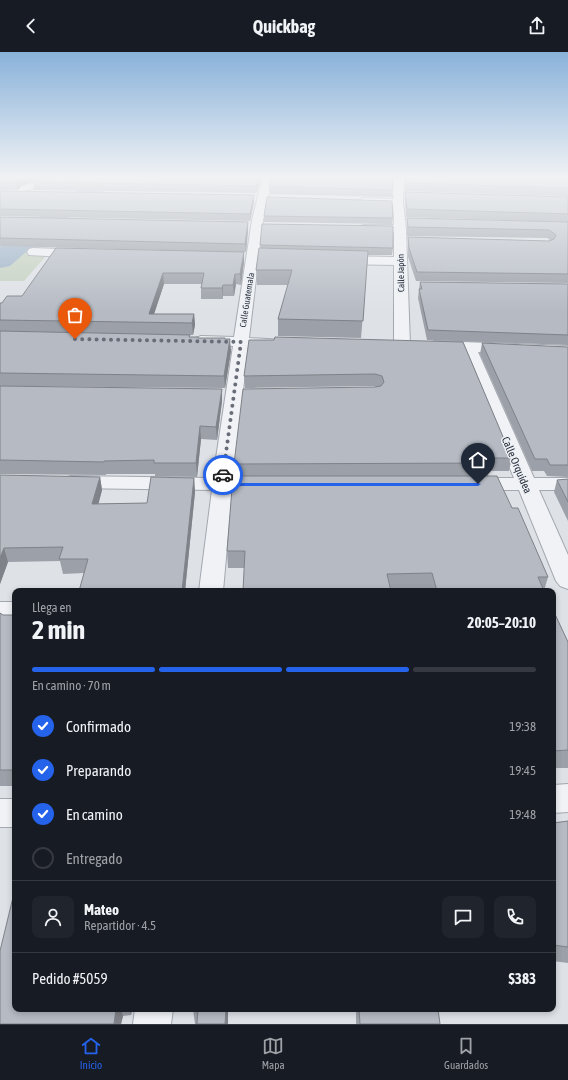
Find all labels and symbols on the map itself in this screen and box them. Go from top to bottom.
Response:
street label: Calle Japón [396,254,406,292]
street label: Calle Guatemala [238,272,256,328]
pin [58,298,92,339]
street label: Calle Orquídea [500,435,534,495]
pin [461,443,495,484]
courier [203,455,243,495]

